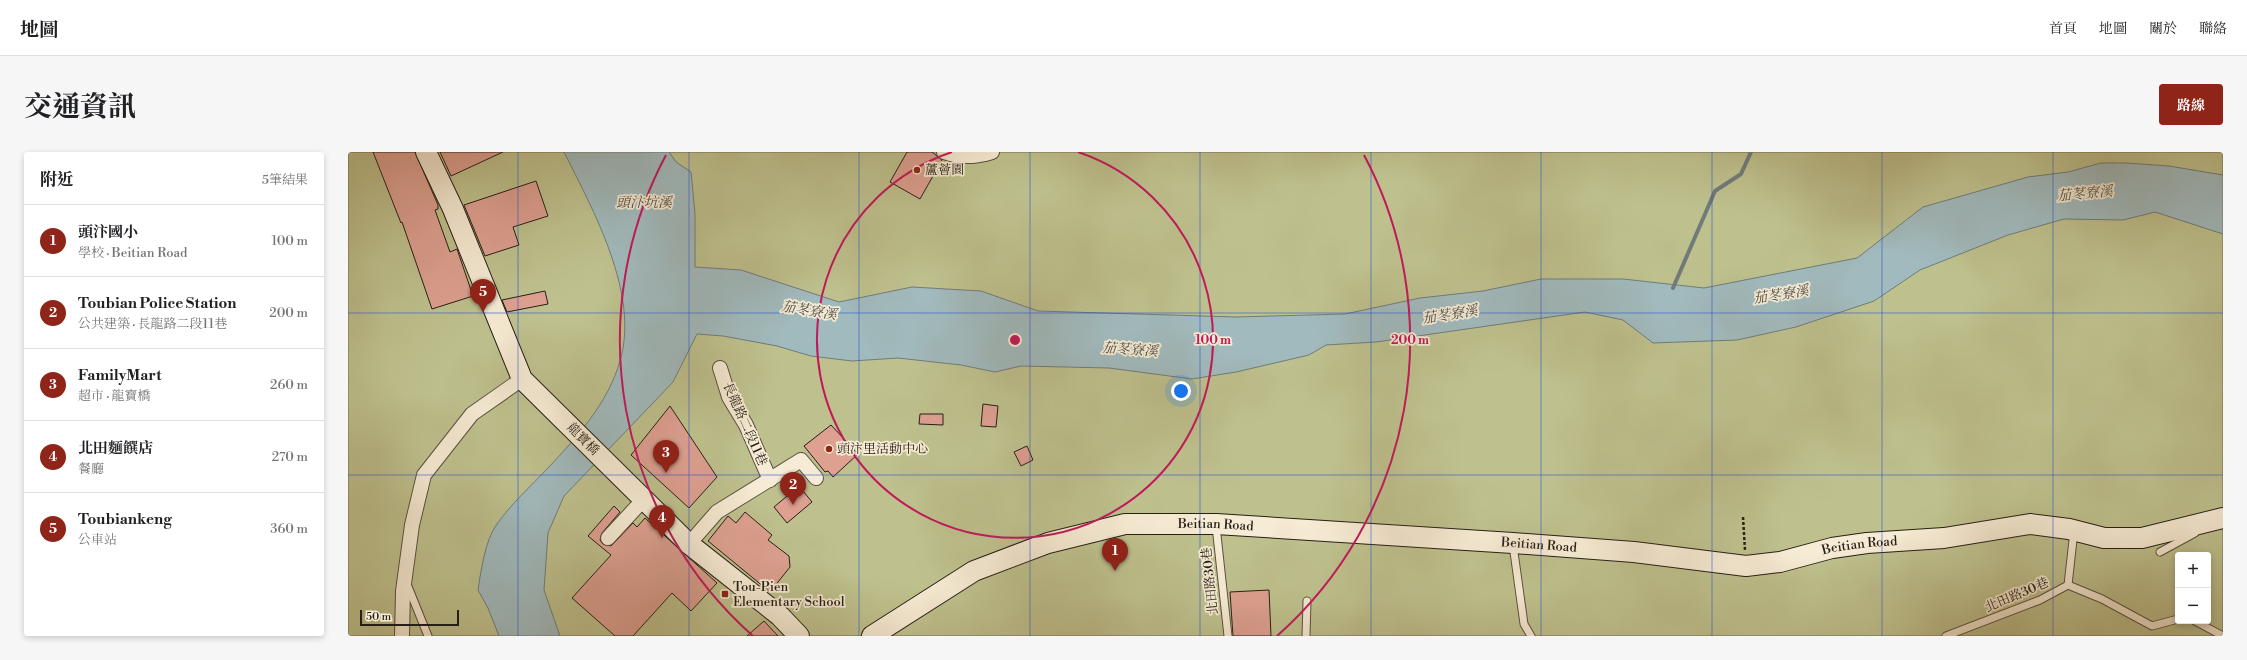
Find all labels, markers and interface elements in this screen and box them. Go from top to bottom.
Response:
text: 地圖 [20,18,58,42]
text: 首頁 [2049,20,2077,38]
text: 地圖 [2099,20,2127,38]
text: 關於 [2149,20,2177,38]
text: 聯絡 [2199,20,2227,38]
button: 路線 [2159,84,2223,125]
text: 交通資訊 [24,90,136,125]
place label: 蘆薈園 [925,162,964,178]
marker: 蘆薈園 [912,165,922,175]
text: 附近 [40,169,74,191]
text: 5筆結果 [262,172,308,188]
water label: 茄苳寮溪 [2056,182,2116,205]
water label: 頭汴坑溪 [616,194,674,212]
text: 頭汴國小 [78,223,138,242]
text: 1 [50,233,56,249]
text: 100 m [272,233,308,249]
text: 學校 · Beitian Road [78,245,187,261]
pin: 5 [470,279,496,312]
water label: 茄苳寮溪 [1752,281,1812,308]
text: Toubian Police Station [78,294,237,313]
water label: 茄苳寮溪 [780,298,840,325]
water label: 茄苳寮溪 [1421,301,1481,328]
text: 2 [49,305,57,321]
text: 200 m [269,305,308,321]
text: 公共建築 · 長龍路二段11巷 [78,316,227,332]
centre of rings [1008,333,1022,347]
text: 100 m [1195,333,1231,348]
text: 200 m [1391,333,1429,348]
water label: 茄苳寮溪 [1101,339,1161,361]
text: FamilyMart [78,366,162,385]
text: 3 [49,377,57,393]
text: 260 m [270,377,308,393]
street label: 長龍路二段11巷 [719,380,771,468]
your location [1171,381,1191,401]
text: 超市 · 龍寶橋 [78,388,151,404]
street label: 龍寶橋 [564,420,602,458]
text: 北田麵饌店 [78,439,153,458]
pin: 3 [653,440,679,473]
place label: 頭汴里活動中心 [837,441,928,457]
marker: 頭汴里活動中心 [824,444,834,454]
text: 4 [49,449,57,465]
text: 270 m [272,449,308,465]
text: 餐廳 [78,461,104,477]
pin: 2 [780,472,806,505]
pin: 4 [649,505,675,538]
text: Toubiankeng [78,510,172,529]
street label: Beitian Road [1177,516,1255,534]
text: 5 [49,521,57,537]
text: 360 m [270,521,308,537]
text: 公車站 [78,532,117,548]
street label: Beitian Road [1819,533,1898,559]
street label: Beitian Road [1500,534,1578,556]
pin: 1 [1102,538,1128,571]
street label: 北田路30巷 [1199,546,1221,616]
map controls [2175,552,2211,624]
button: + [2175,552,2211,588]
street label: 北田路30巷 [1983,574,2051,616]
place label: Tou-Pien Elementary School [733,579,845,610]
button: − [2175,588,2211,624]
marker: Tou-Pien Elementary School [720,589,730,599]
scale bar [360,608,459,627]
text: 50 m [366,610,391,624]

